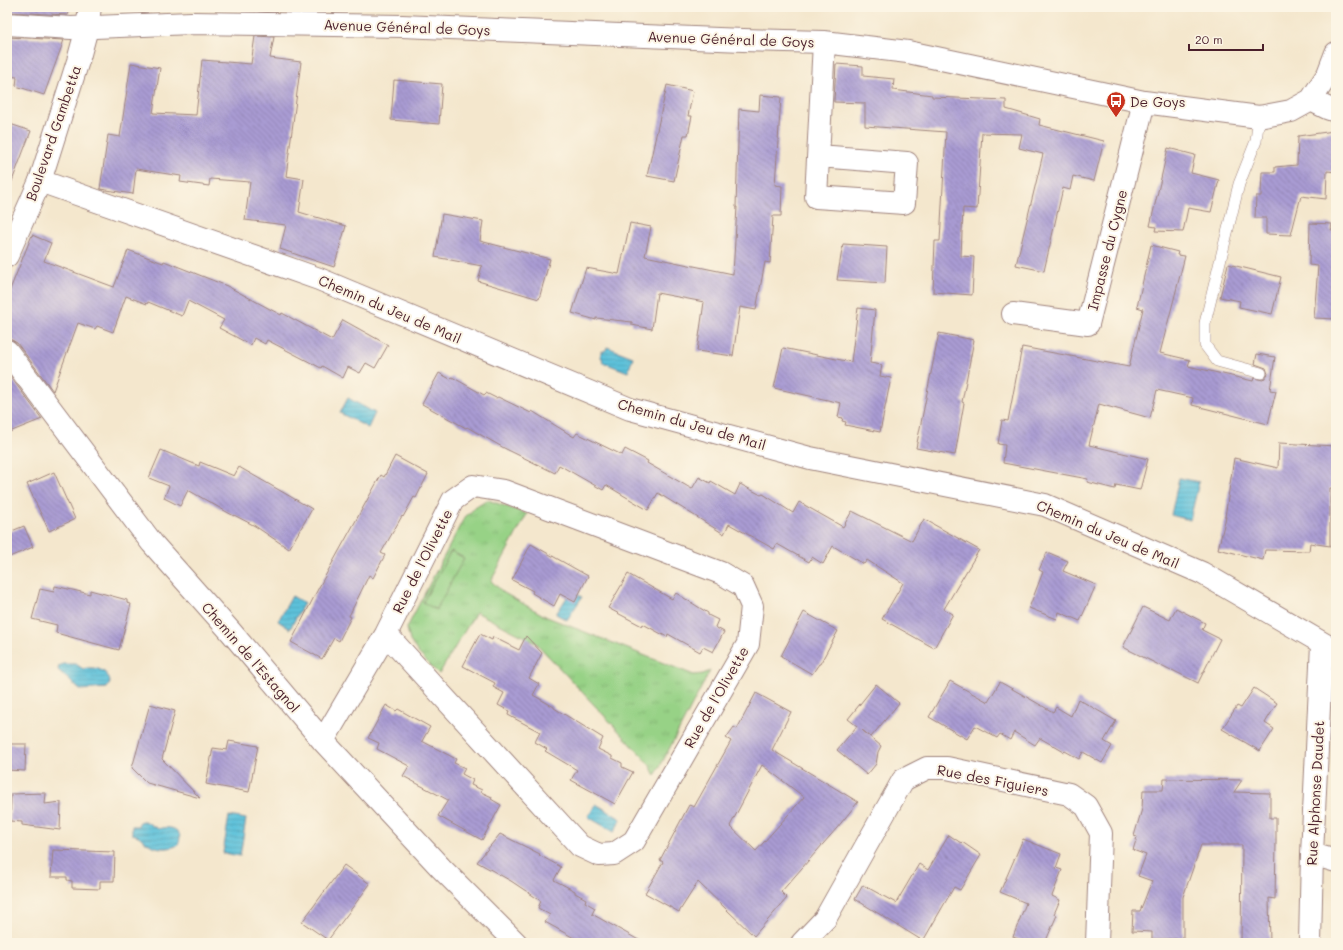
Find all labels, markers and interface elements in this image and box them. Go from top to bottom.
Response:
street label: Avenue Général de Goys [323,15,491,39]
scale bar [1189,26,1263,52]
street label: Avenue Général de Goys [647,27,815,51]
text: 20 m [1195,31,1223,47]
street label: Boulevard Gambetta [21,63,85,203]
bus stop icon: De Goys [1105,90,1127,118]
place label: De Goys [1130,92,1186,111]
street label: Impasse du Cygne [1083,187,1131,313]
street label: Chemin du Jeu de Mail [316,270,464,348]
street label: Chemin du Jeu de Mail [616,394,768,454]
street label: Chemin du Jeu de Mail [1034,495,1182,573]
street label: Rue de l'Olivette [388,506,456,616]
street label: Chemin de l'Estagnol [198,598,304,716]
street label: Rue de l'Olivette [679,643,753,751]
street label: Rue Alphonse Daudet [1302,720,1328,866]
street label: Rue des Figuiers [936,760,1050,800]

